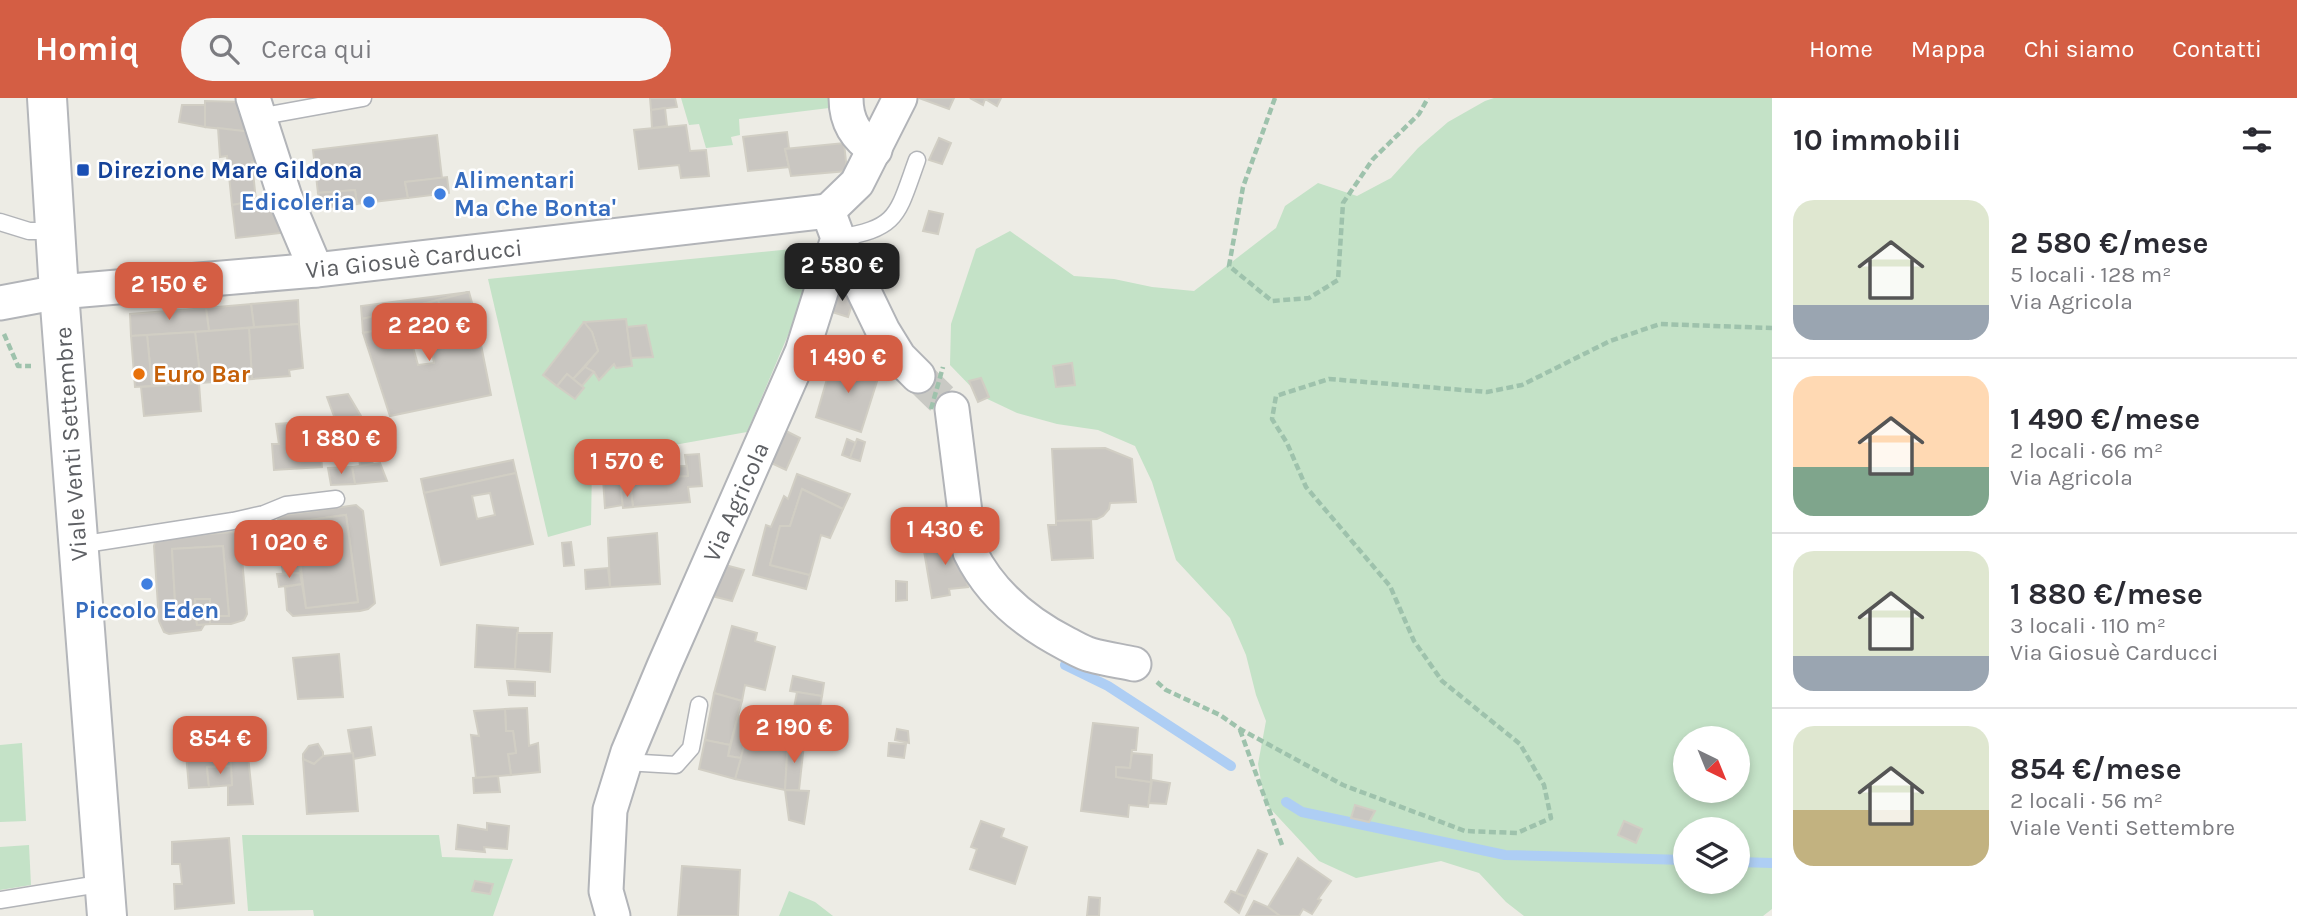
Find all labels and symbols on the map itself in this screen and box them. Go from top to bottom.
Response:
place label: Direzione Mare Gildona [97,156,363,184]
marker: Direzione Mare Gildona [75,162,91,178]
place label: Alimentari Ma Che Bonta' [454,166,616,222]
marker: Alimentari Ma Che Bonta' [432,186,448,202]
place label: Edicoleria [241,188,355,216]
marker: Edicoleria [361,194,377,210]
street label: Via Giosuè Carducci [304,234,524,284]
pin: 2 580 € [777,244,907,303]
pin: 2 150 € [104,262,234,322]
pin: 2 220 € [364,303,494,363]
street label: Viale Venti Settembre [49,326,93,562]
pin: 1 490 € [783,336,913,395]
place label: Euro Bar [153,360,251,388]
marker: Euro Bar [131,366,147,382]
pin: 1 880 € [276,416,406,476]
street label: Via Agricola [697,438,775,566]
pin: 1 570 € [562,440,692,499]
pin: 1 430 € [880,508,1010,567]
pin: 1 020 € [224,520,354,580]
marker: Piccolo Eden [139,576,155,592]
place label: Piccolo Eden [75,596,219,624]
pin: 2 190 € [729,706,859,765]
pin: 854 € [171,716,269,776]
north arrow [1673,726,1750,803]

